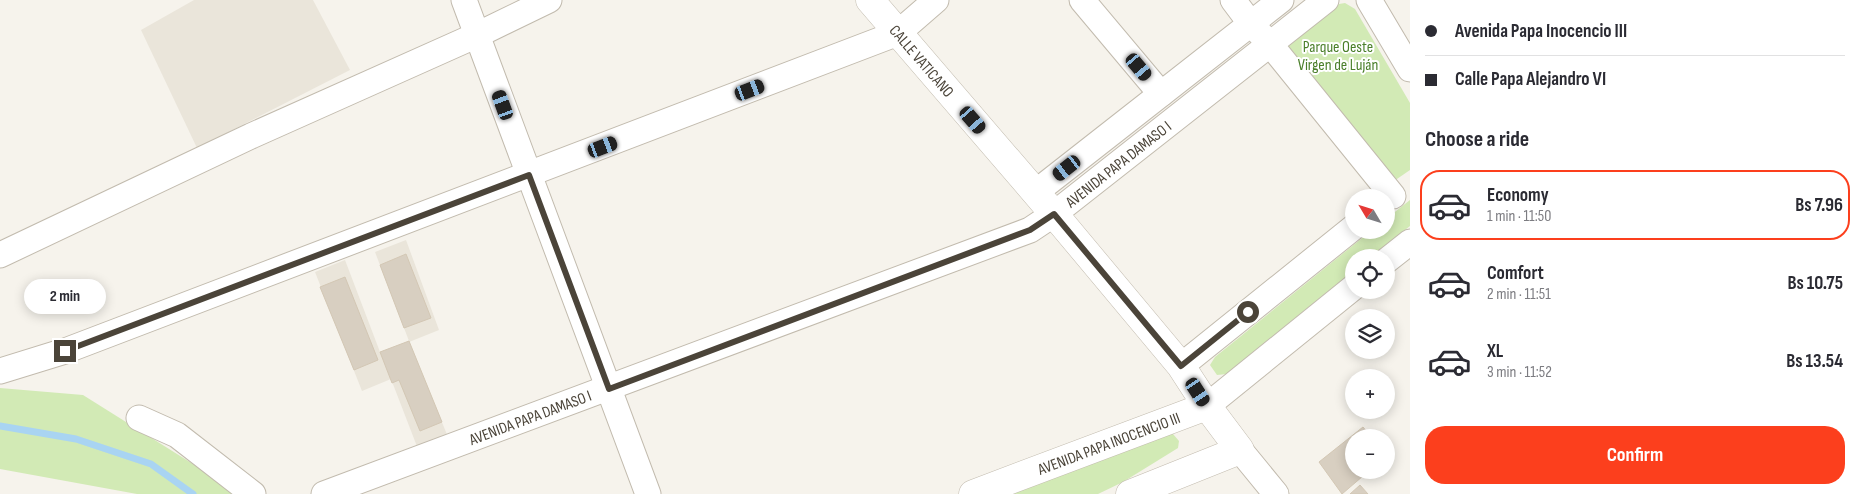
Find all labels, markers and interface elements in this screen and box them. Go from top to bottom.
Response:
text: Avenida Papa Inocencio III [1455,20,1627,43]
street label: CALLE VATICANO [885,22,957,102]
park label: Parque Oeste Virgen de Luján [1298,38,1378,75]
car [1123,51,1154,83]
text: Calle Papa Alejandro VI [1455,68,1606,91]
car [733,78,766,102]
car [490,88,515,122]
car [957,104,988,136]
street label: AVENIDA PAPA DAMASO I [1062,117,1176,213]
text: Choose a ride [1425,126,1529,153]
car [586,135,619,159]
car [1050,153,1083,183]
icon: car [1427,183,1472,228]
text: Economy [1487,184,1549,207]
north arrow [1345,189,1395,239]
map controls [1345,189,1395,479]
text: Bs 7.96 [1795,194,1843,217]
text: 1 min · 11:50 [1487,207,1551,226]
button: locate [1345,249,1395,299]
icon: car [1427,261,1472,306]
text: Comfort [1487,262,1544,285]
text: Bs 10.75 [1787,272,1843,295]
callout: 2 min [24,278,106,314]
text: 2 min · 11:51 [1487,285,1551,304]
text: 2 min [50,287,80,306]
route start [1237,301,1259,323]
button: layers [1345,309,1395,359]
icon: car [1427,339,1472,384]
route end [54,340,76,362]
text: XL [1487,340,1503,363]
text: Bs 13.54 [1786,350,1843,373]
text: 3 min · 11:52 [1487,363,1552,382]
button: + [1345,369,1395,419]
car [1183,375,1212,409]
street label: AVENIDA PAPA DAMASO I [466,387,594,450]
street label: AVENIDA PAPA INOCENCIO III [1034,409,1183,480]
button: Confirm [1425,426,1845,484]
button: − [1345,429,1395,479]

